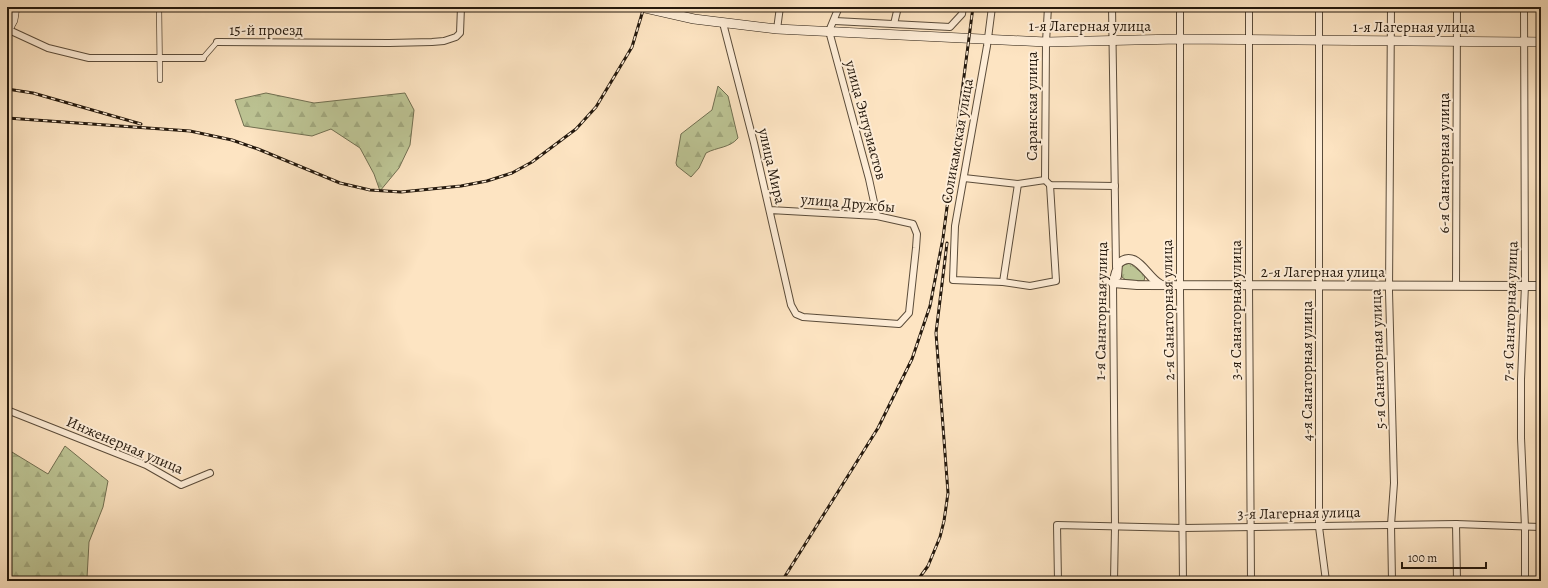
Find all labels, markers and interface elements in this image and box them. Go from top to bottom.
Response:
street label: 1-я Лагерная улица [1029,16,1151,36]
street label: 1-я Лагерная улица [1353,17,1475,37]
street label: 15-й проезд [229,20,303,40]
street label: Саранская улица [1022,51,1042,161]
street label: улица Энтузиастов [840,57,892,182]
street label: Соликамская улица [936,77,978,205]
street label: 6-я Санаторная улица [1434,93,1454,233]
street label: улица Мира [753,125,790,206]
street label: улица Дружбы [799,189,896,217]
street label: 2-я Санаторная улица [1157,239,1179,381]
street label: 3-я Санаторная улица [1226,240,1246,380]
street label: 1-я Санаторная улица [1090,241,1112,381]
street label: 7-я Санаторная улица [1498,241,1522,381]
street label: 2-я Лагерная улица [1261,262,1385,282]
street label: 5-я Санаторная улица [1366,288,1390,429]
street label: 4-я Санаторная улица [1297,301,1317,441]
street label: Инженерная улица [63,411,187,479]
street label: 3-я Лагерная улица [1237,502,1361,524]
scale bar [1402,544,1486,570]
text: 100 m [1408,550,1437,566]

